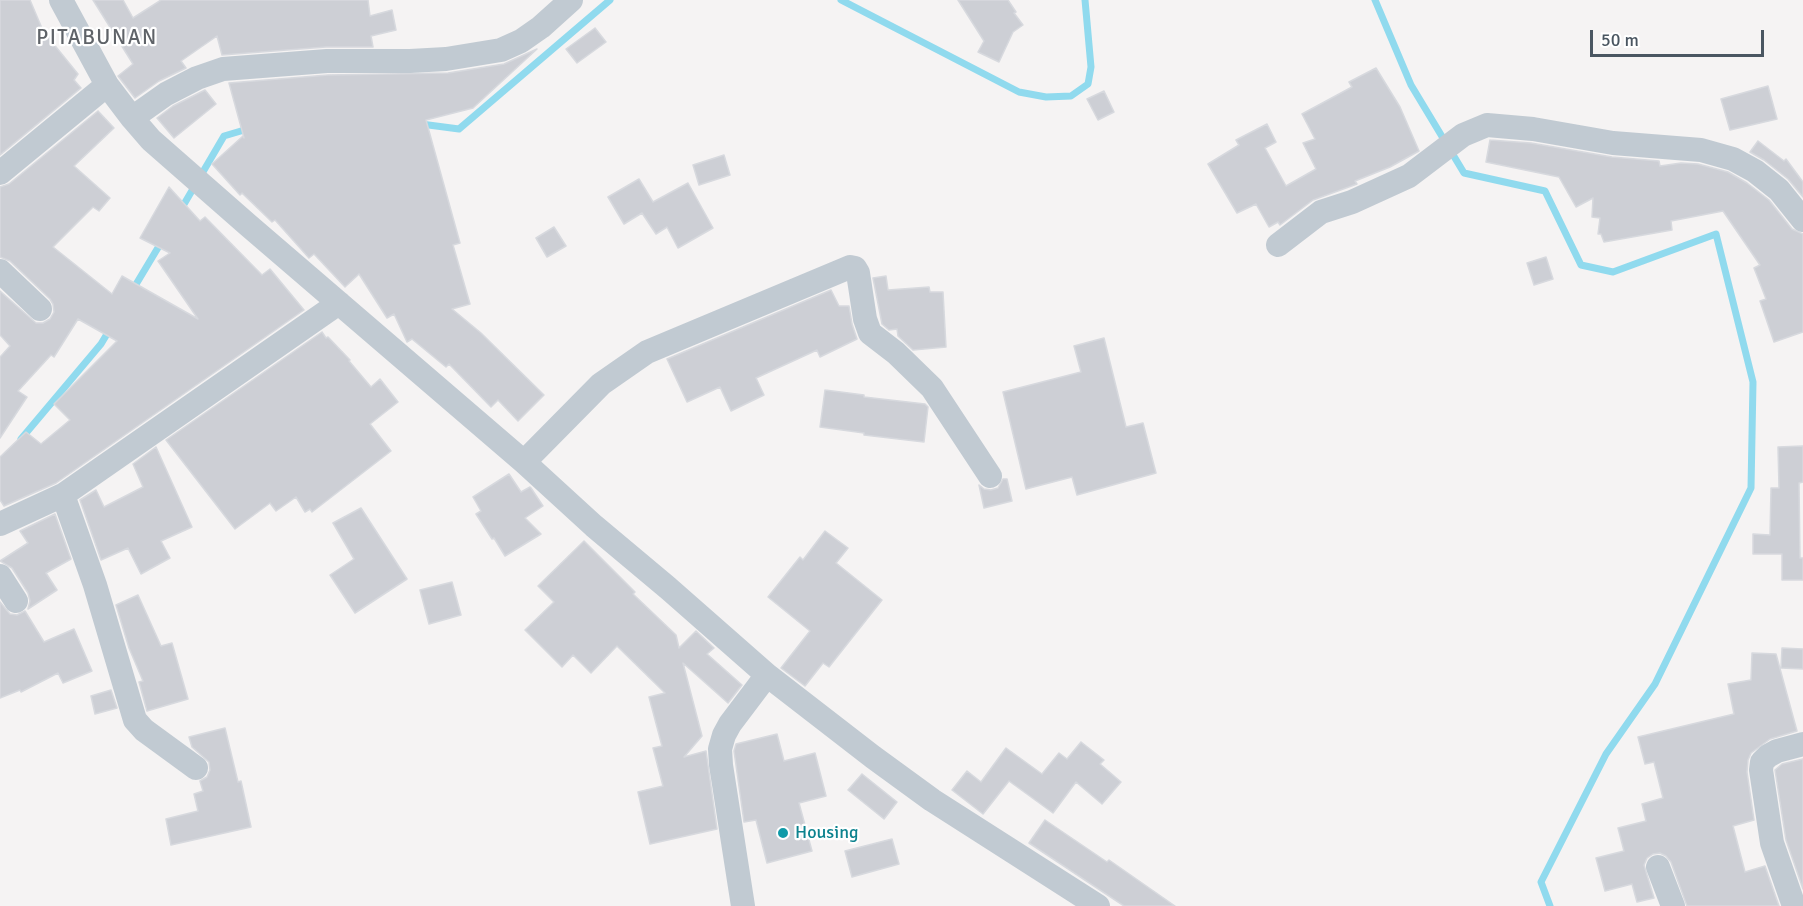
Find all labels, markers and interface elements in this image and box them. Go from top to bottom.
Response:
scale bar [1593,18,1767,56]
district label: PITABUNAN [36,25,158,51]
text: 50 m [1601,29,1639,51]
place label: Housing [795,822,858,844]
marker: Housing [776,826,790,840]

